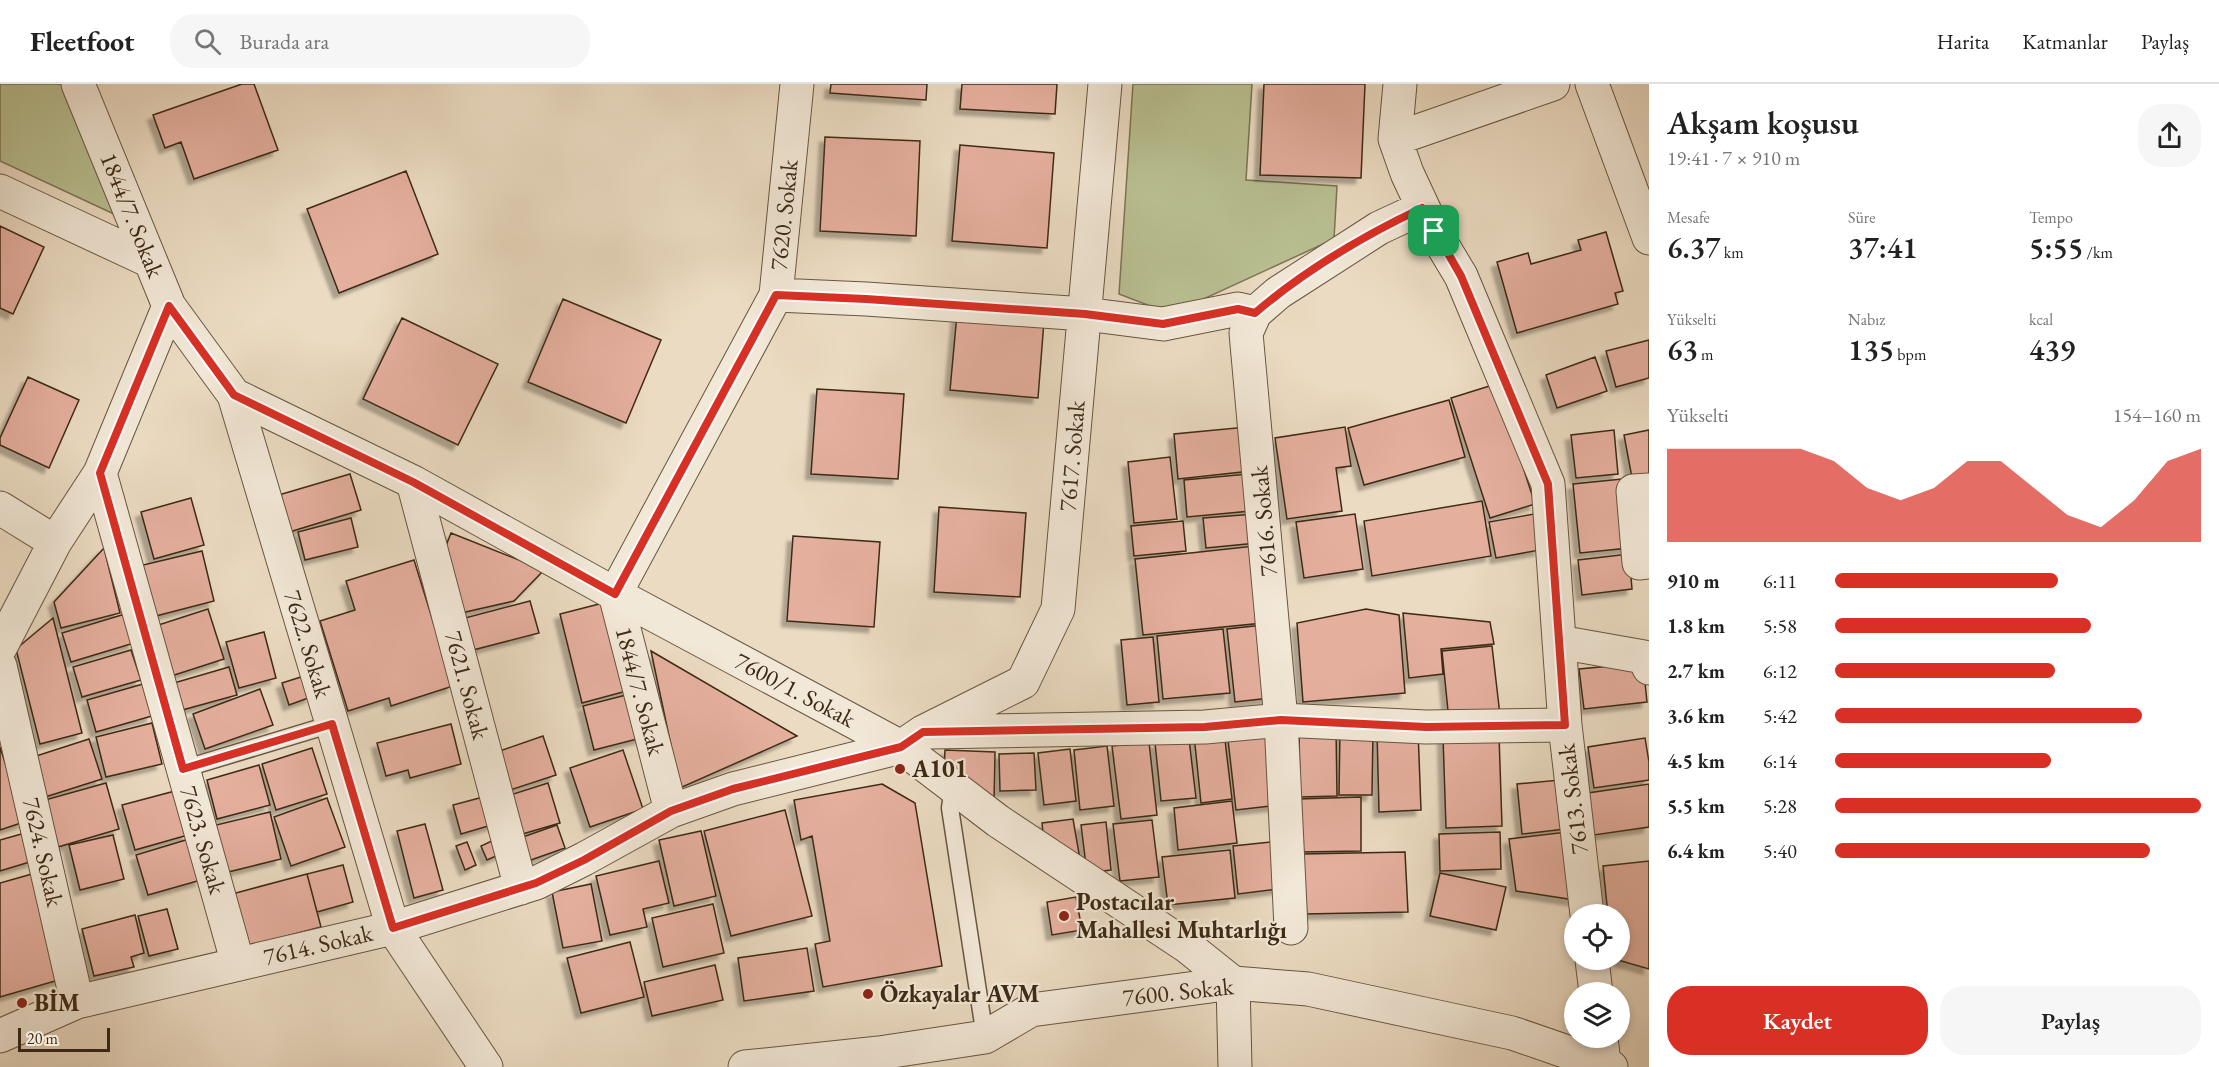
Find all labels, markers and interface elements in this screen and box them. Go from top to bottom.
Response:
search box [170,14,590,68]
text: Fleetfoot [30,23,134,59]
icon: search [191,25,224,58]
text: Burada ara [239,27,329,56]
text: Harita [1937,28,1989,55]
text: Katmanlar [2022,28,2108,55]
text: Paylaş [2141,28,2189,55]
text: Akşam koşusu [1667,101,1859,144]
button: share [2138,104,2201,167]
text: 19:41 · 7 × 910 m [1667,145,1800,171]
street label: 1844/7. Sokak [93,148,172,283]
street label: 7620. Sokak [762,157,805,272]
pin [1408,205,1459,256]
text: Mesafe [1667,207,1710,228]
text: Süre [1848,207,1875,228]
text: Tempo [2029,207,2073,228]
icon: arrive [1417,214,1450,247]
text: 6.37 [1667,228,1720,267]
text: 37:41 [1848,228,1918,267]
text: 5:55 [2029,228,2083,267]
text: km [1720,242,1744,263]
text: /km [2083,242,2113,263]
text: Yükselti [1667,309,1716,330]
text: Nabız [1848,309,1885,330]
text: kcal [2029,309,2053,330]
text: 63 [1667,330,1698,369]
text: 135 [1848,330,1894,369]
text: 439 [2029,330,2075,369]
text: m [1698,344,1713,365]
text: bpm [1894,344,1926,365]
street label: 7617. Sokak [1051,398,1092,513]
text: Yükselti [1667,402,1729,428]
text: 154–160 m [2113,402,2201,428]
street label: 7616. Sokak [1243,464,1284,578]
text: 910 m [1667,568,1720,594]
text: 6:11 [1763,568,1797,594]
street label: 7622. Sokak [277,586,340,702]
text: 1.8 km [1667,613,1725,639]
text: 5:58 [1763,613,1797,639]
street label: 1844/7. Sokak [608,623,673,759]
street label: 7621. Sokak [438,627,497,743]
street label: 7600/1. Sokak [730,645,862,735]
text: 2.7 km [1667,658,1725,684]
text: 6:12 [1763,658,1797,684]
text: 3.6 km [1667,703,1725,729]
text: 5:42 [1763,703,1797,729]
street label: 7613. Sokak [1550,741,1595,856]
text: 4.5 km [1667,748,1725,774]
text: 6:14 [1763,748,1797,774]
place label: A101 [911,753,967,784]
marker: A101 [893,762,907,776]
street label: 7623. Sokak [173,782,234,898]
text: 5.5 km [1667,793,1725,819]
text: 5:28 [1763,793,1797,819]
street label: 7624. Sokak [16,794,71,910]
text: 6.4 km [1667,838,1725,864]
text: 5:40 [1763,838,1797,864]
place label: Postacılar Mahallesi Muhtarlığı [1076,886,1287,946]
map controls [1564,904,1630,1048]
button: locate [1564,904,1630,970]
marker: Postacılar Mahallesi Muhtarlığı [1057,909,1071,923]
street label: 7614. Sokak [260,917,376,972]
street label: 7600. Sokak [1121,970,1236,1013]
place label: Özkayalar AVM [880,978,1039,1010]
button: layers [1564,982,1630,1048]
button: Kaydet [1667,986,1928,1055]
button: Paylaş [1940,986,2201,1055]
place label: BİM [34,987,80,1018]
marker: Özkayalar AVM [861,987,875,1001]
marker: BİM [15,996,29,1010]
scale bar [18,1025,110,1052]
text: 20 m [27,1028,58,1049]

